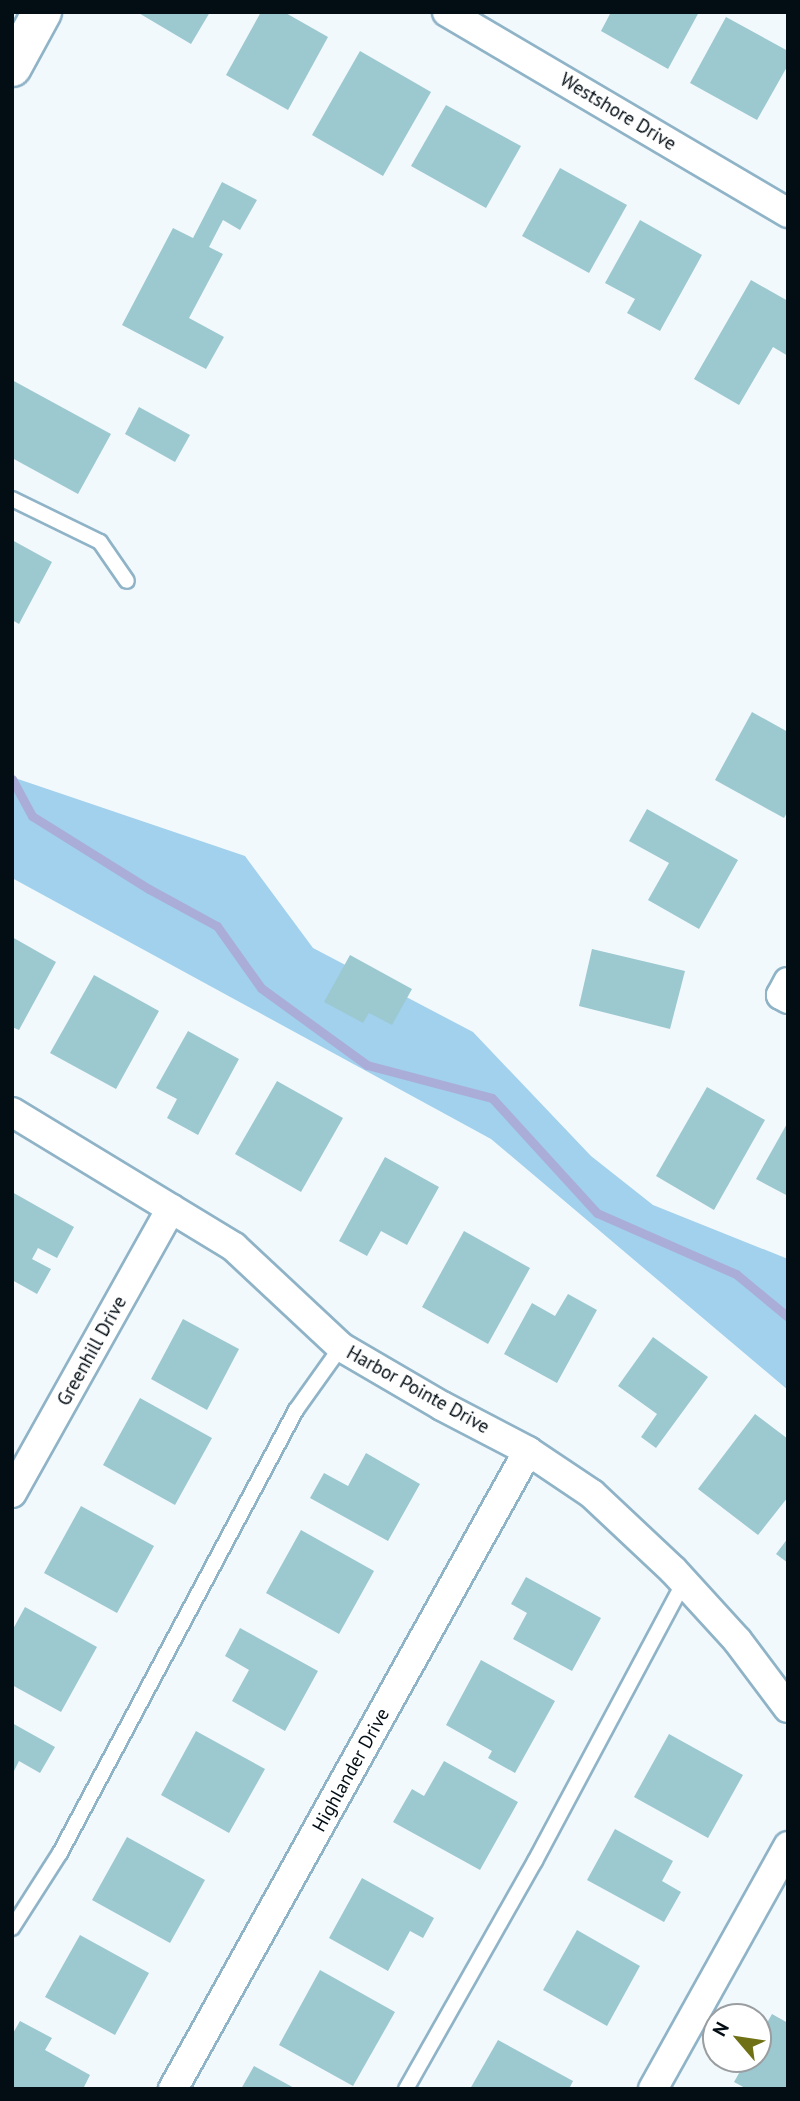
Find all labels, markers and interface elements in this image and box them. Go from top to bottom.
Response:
street label: Westshore Drive [556,68,680,156]
street label: Greenhill Drive [53,1292,131,1410]
street label: Harbor Pointe Drive [343,1341,493,1439]
street label: Highlander Drive [308,1704,394,1836]
north arrow [702,2003,772,2073]
text: N [707,2018,734,2040]

